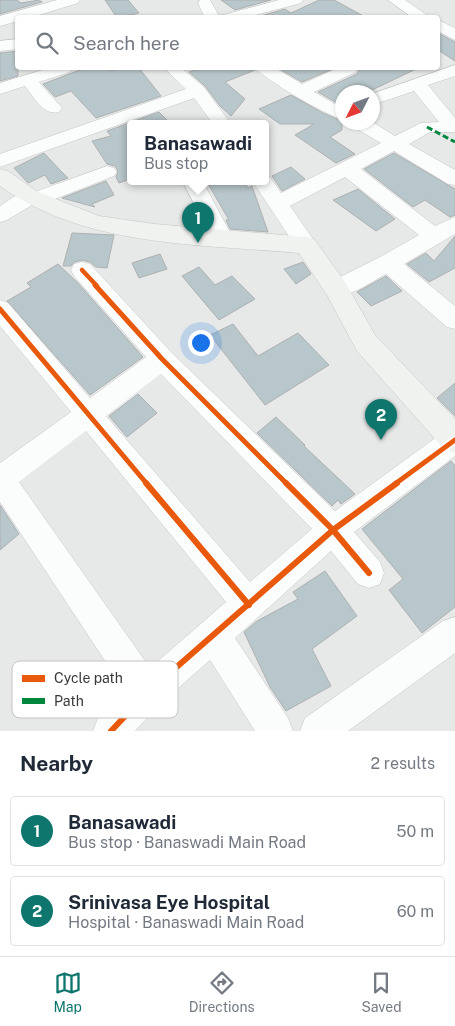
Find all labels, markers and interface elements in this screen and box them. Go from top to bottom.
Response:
search box [15,15,440,70]
icon: search [33,29,61,57]
text: Search here [73,32,180,54]
north arrow [335,85,380,130]
popup [127,120,269,185]
text: Banasawadi [144,132,252,154]
text: Bus stop [144,154,208,173]
pin: 1 [182,202,214,243]
your location [188,330,214,356]
pin: 2 [365,399,397,440]
legend [12,661,178,718]
text: Cycle path [54,670,123,686]
text: Path [54,693,84,709]
text: Nearby [20,751,93,776]
text: 2 results [370,754,435,773]
text: Banasawadi [68,811,176,833]
text: 1 [34,822,40,841]
text: 50 m [396,822,434,841]
text: Bus stop · Banaswadi Main Road [68,833,306,852]
text: Srinivasa Eye Hospital [68,891,270,913]
text: 2 [32,902,42,921]
text: 60 m [397,902,434,921]
text: Hospital · Banaswadi Main Road [68,913,304,932]
tab: Map [53,969,82,1015]
tab: Directions [189,969,255,1015]
tab: Saved [361,969,402,1015]

